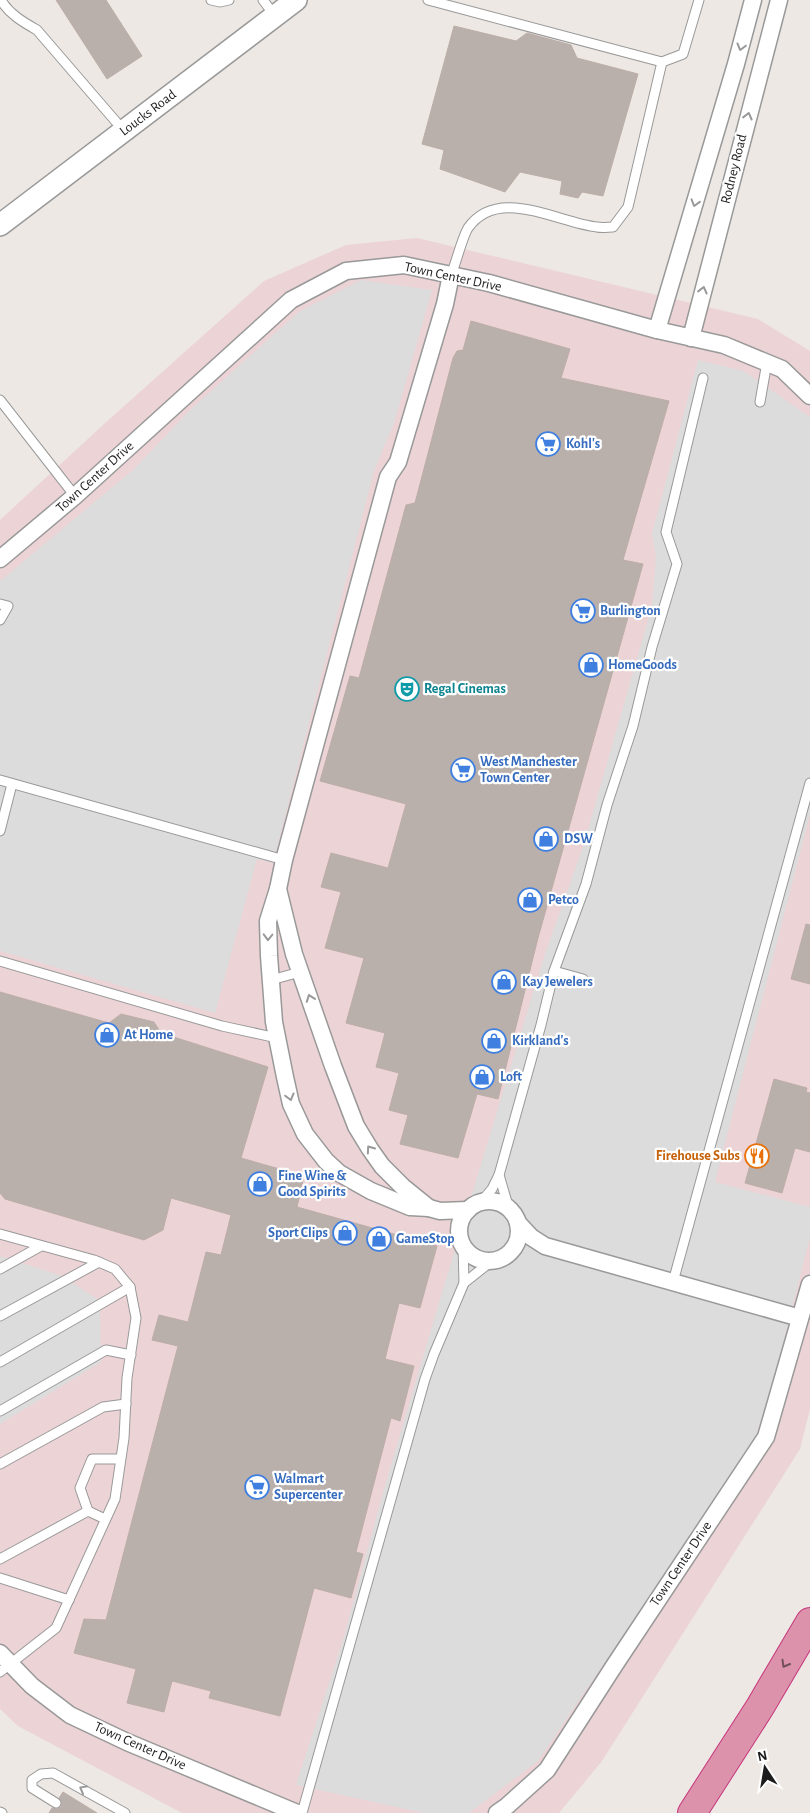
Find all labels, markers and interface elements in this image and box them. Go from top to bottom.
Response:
one-way arrow [736,42,746,51]
street label: Loucks Road [117,87,179,139]
one-way arrow [742,112,753,121]
street label: Rodney Road [719,133,749,205]
one-way arrow [690,198,700,206]
street label: Town Center Drive [403,260,503,294]
one-way arrow [697,286,708,295]
supermarket icon: Kohl's [535,431,561,457]
place label: Kohl's [566,437,600,451]
street label: Town Center Drive [54,439,136,515]
supermarket icon: Burlington [570,598,596,624]
place label: Burlington [600,604,661,618]
shop icon: HomeGoods [578,652,604,678]
place label: HomeGoods [608,658,677,672]
theatre icon: Regal Cinemas [394,676,420,702]
place label: Regal Cinemas [424,682,506,696]
place label: West Manchester Town Center [480,755,577,785]
supermarket icon: West Manchester Town Center [450,757,476,783]
shop icon: DSW [533,826,559,852]
place label: DSW [564,832,593,846]
shop icon: Petco [517,887,543,913]
place label: Petco [548,893,579,907]
one-way arrow [263,933,273,941]
shop icon: Kay Jewelers [491,969,517,995]
place label: Kay Jewelers [522,975,593,989]
one-way arrow [306,995,316,1003]
shop icon: At Home [94,1022,120,1048]
place label: At Home [124,1028,174,1042]
shop icon: Kirkland's [481,1028,507,1054]
place label: Kirkland's [512,1034,569,1048]
shop icon: Loft [469,1064,495,1090]
place label: Loft [500,1070,522,1084]
one-way arrow [284,1093,295,1102]
restaurant icon: Firehouse Subs [744,1143,770,1169]
one-way arrow [367,1145,376,1155]
place label: Firehouse Subs [656,1149,740,1163]
place label: Fine Wine & Good Spirits [278,1169,347,1199]
shop icon: Fine Wine & Good Spirits [247,1171,273,1197]
shop icon: Sport Clips [332,1220,358,1246]
place label: Sport Clips [268,1226,328,1240]
shop icon: GameStop [366,1226,392,1252]
place label: GameStop [396,1232,455,1246]
place label: Walmart Supercenter [274,1472,343,1502]
supermarket icon: Walmart Supercenter [244,1474,270,1500]
street label: Town Center Drive [648,1519,714,1609]
one-way arrow [782,1658,792,1667]
street label: Town Center Drive [92,1719,188,1773]
north arrow [740,1743,790,1793]
text: N [756,1748,769,1764]
one-way arrow [79,1786,88,1796]

